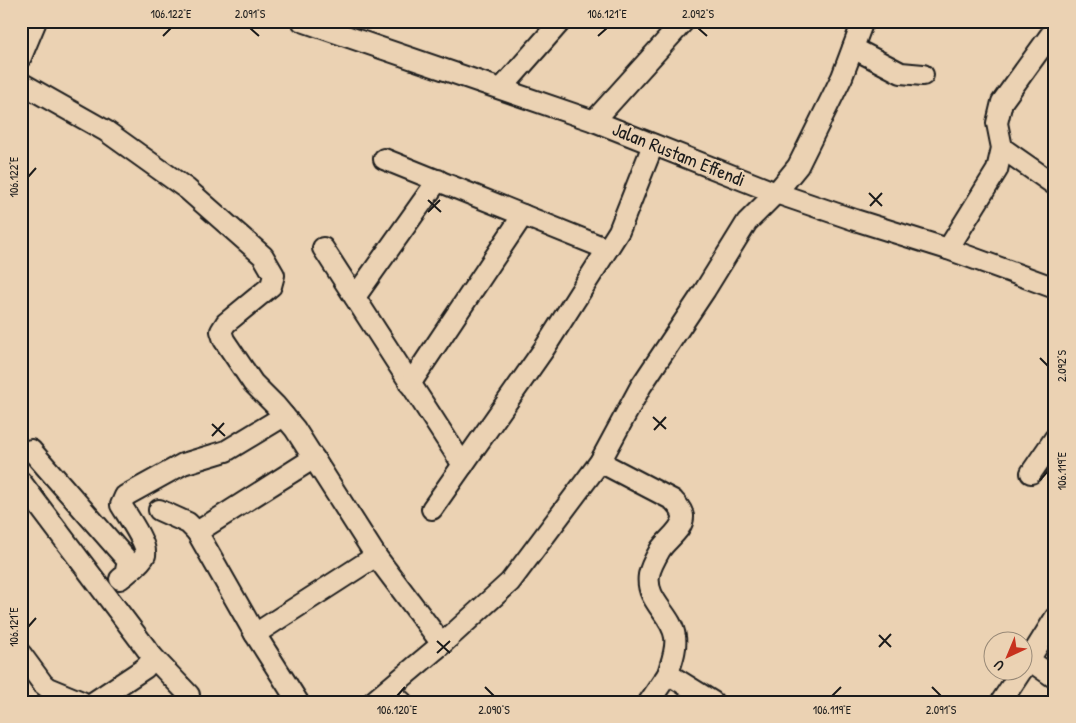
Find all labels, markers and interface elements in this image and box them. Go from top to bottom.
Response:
text: 106.122°E [151,5,192,22]
text: 2.091°S [235,5,266,22]
text: 106.121°E [587,5,627,22]
text: 2.092°S [682,5,714,22]
street label: Jalan Rustam Effendi [609,116,749,192]
text: 106.122°E [5,156,22,197]
text: 2.092°S [1053,350,1070,382]
text: 106.119°E [1053,451,1070,490]
text: 106.121°E [5,607,22,647]
north arrow [984,630,1034,680]
text: U [989,656,1008,675]
text: 106.120°E [377,701,418,718]
text: 2.090°S [478,701,510,718]
text: 106.119°E [813,701,852,718]
text: 2.091°S [926,701,957,718]

